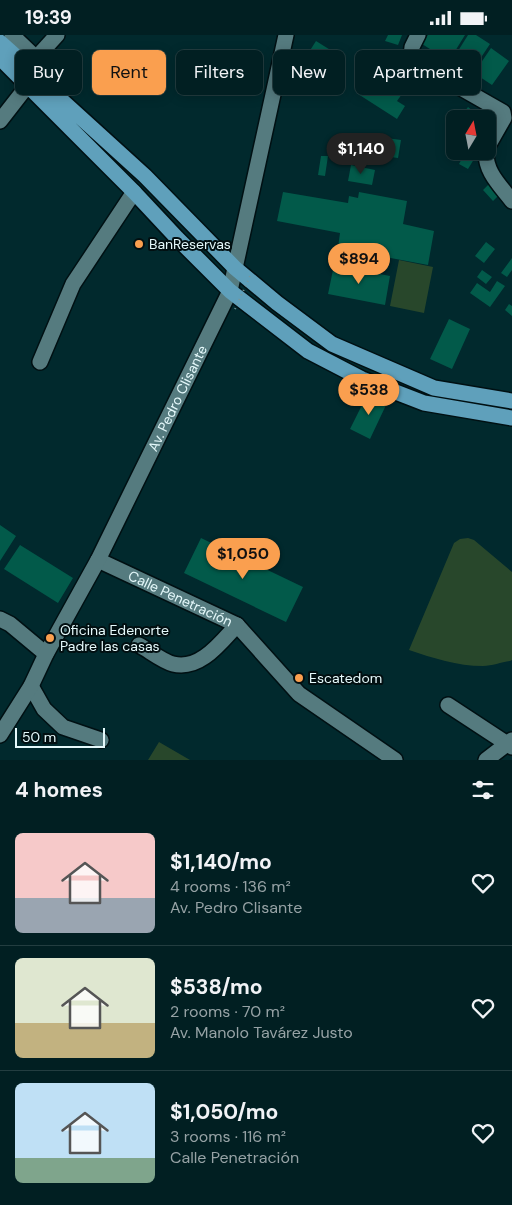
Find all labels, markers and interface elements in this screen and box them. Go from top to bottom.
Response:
text: 19:39 [25,5,72,30]
chip: Buy [15,50,82,95]
chip: Rent [92,50,166,95]
chip: Filters [176,50,263,95]
chip: New [273,50,345,95]
chip: Apartment [355,50,481,95]
north arrow [446,110,496,160]
map controls [446,110,496,160]
pin: $1,140 [320,133,402,175]
text: $1,140 [338,138,384,159]
place label: BanReservas [149,235,231,253]
marker: BanReservas [133,238,145,250]
pin: $894 [329,243,389,285]
text: $894 [339,248,379,269]
street label: Av. Pedro Clisante [144,342,211,454]
pin: $538 [339,373,399,416]
text: $538 [349,379,389,400]
pin: $1,050 [202,537,284,580]
text: $1,050 [217,543,269,564]
street label: Calle Penetración [125,566,235,631]
place label: Oficina Edenorte Padre las casas [60,621,169,655]
marker: Oficina Edenorte Padre las casas [44,632,56,644]
place label: Escatedom [309,669,382,687]
marker: Escatedom [293,672,305,684]
scale bar [15,725,105,748]
text: 50 m [22,728,56,746]
text: 4 homes [15,776,103,804]
icon: filters [469,776,497,804]
text: $1,140/mo [170,848,272,876]
icon: home [55,853,115,913]
icon: heart [469,869,497,897]
text: 4 rooms · 136 m² [170,876,291,897]
text: Av. Pedro Clisante [170,897,302,918]
text: $538/mo [170,973,263,1001]
icon: home [55,978,115,1038]
icon: heart [469,994,497,1022]
text: 2 rooms · 70 m² [170,1001,285,1022]
text: Av. Manolo Tavárez Justo [170,1022,353,1043]
text: $1,050/mo [170,1098,278,1126]
icon: home [55,1103,115,1163]
icon: heart [469,1119,497,1147]
text: 3 rooms · 116 m² [170,1126,286,1147]
text: Calle Penetración [170,1147,299,1168]

